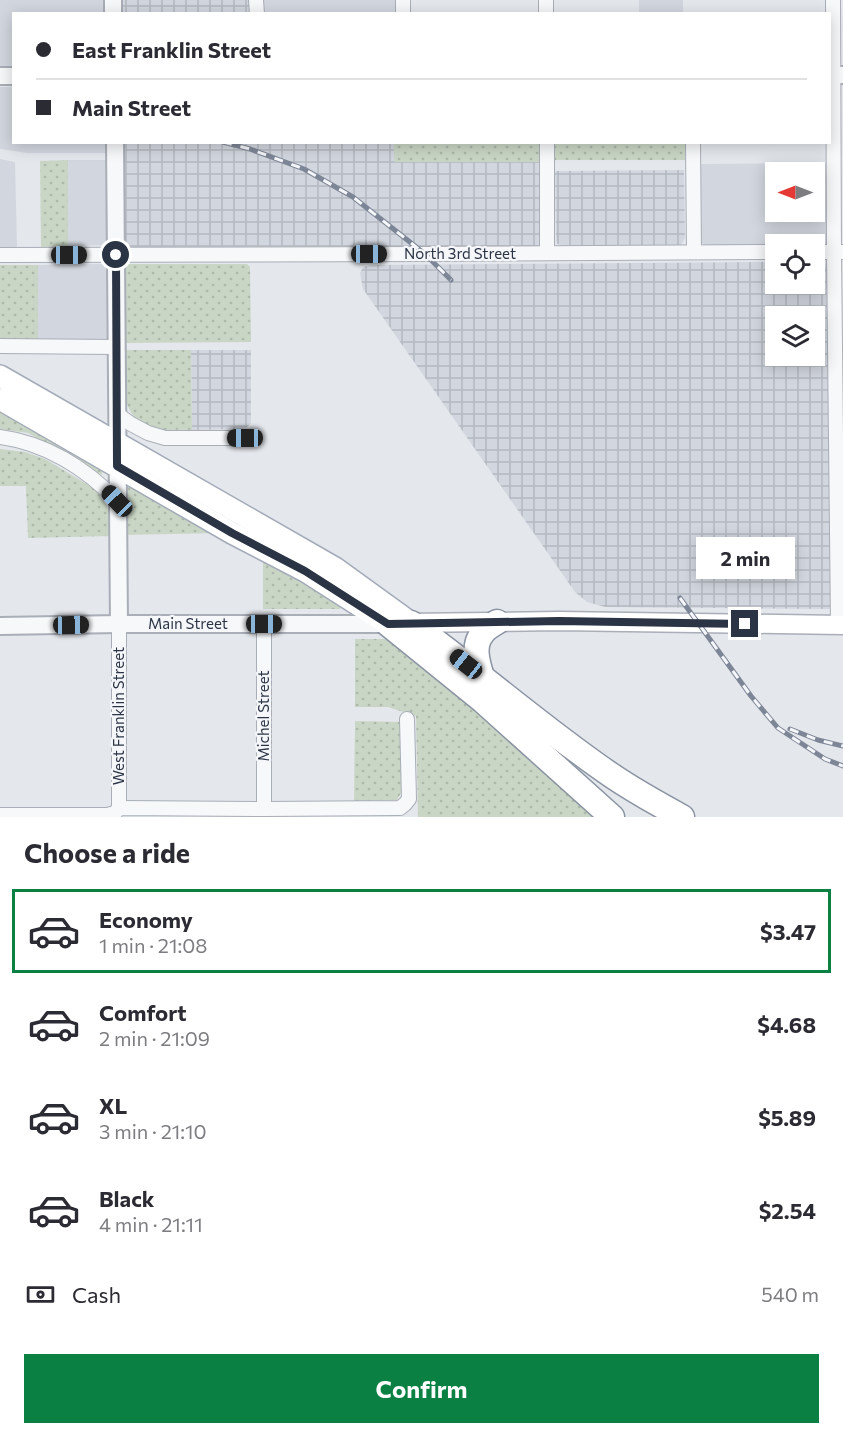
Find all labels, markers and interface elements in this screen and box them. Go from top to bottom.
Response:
text: East Franklin Street [72,36,271,63]
text: Main Street [72,94,191,121]
north arrow [765,162,825,222]
map controls [765,162,825,366]
button: locate [765,234,825,294]
route start [102,241,129,268]
street label: North 3rd Street [404,244,516,262]
car [351,245,387,263]
car [51,246,87,264]
button: layers [765,306,825,366]
car [227,429,263,447]
car [98,482,136,520]
callout: 2 min [696,537,795,579]
text: 2 min [721,546,770,570]
route end [731,610,758,637]
street label: Main Street [148,614,228,632]
car [246,615,282,633]
car [53,616,89,634]
car [446,646,486,682]
street label: West Franklin Street [109,647,127,785]
street label: Michel Street [254,670,272,762]
text: Choose a ride [24,836,190,869]
icon: car [27,904,81,958]
text: Economy [99,906,193,933]
text: $3.47 [760,918,816,945]
text: 1 min · 21:08 [99,933,207,957]
icon: car [27,997,81,1051]
text: Comfort [99,999,187,1026]
text: $4.68 [757,1011,816,1038]
text: 2 min · 21:09 [99,1026,210,1050]
icon: car [27,1090,81,1144]
text: XL [99,1092,127,1119]
text: $5.89 [758,1104,816,1131]
text: 3 min · 21:10 [99,1119,207,1143]
icon: car [27,1183,81,1237]
text: Black [99,1185,154,1212]
text: $2.54 [759,1197,816,1224]
text: 4 min · 21:11 [99,1212,203,1236]
icon: cash [24,1278,57,1311]
text: Cash [72,1281,121,1308]
text: 540 m [761,1282,819,1306]
button: Confirm [24,1354,819,1423]

